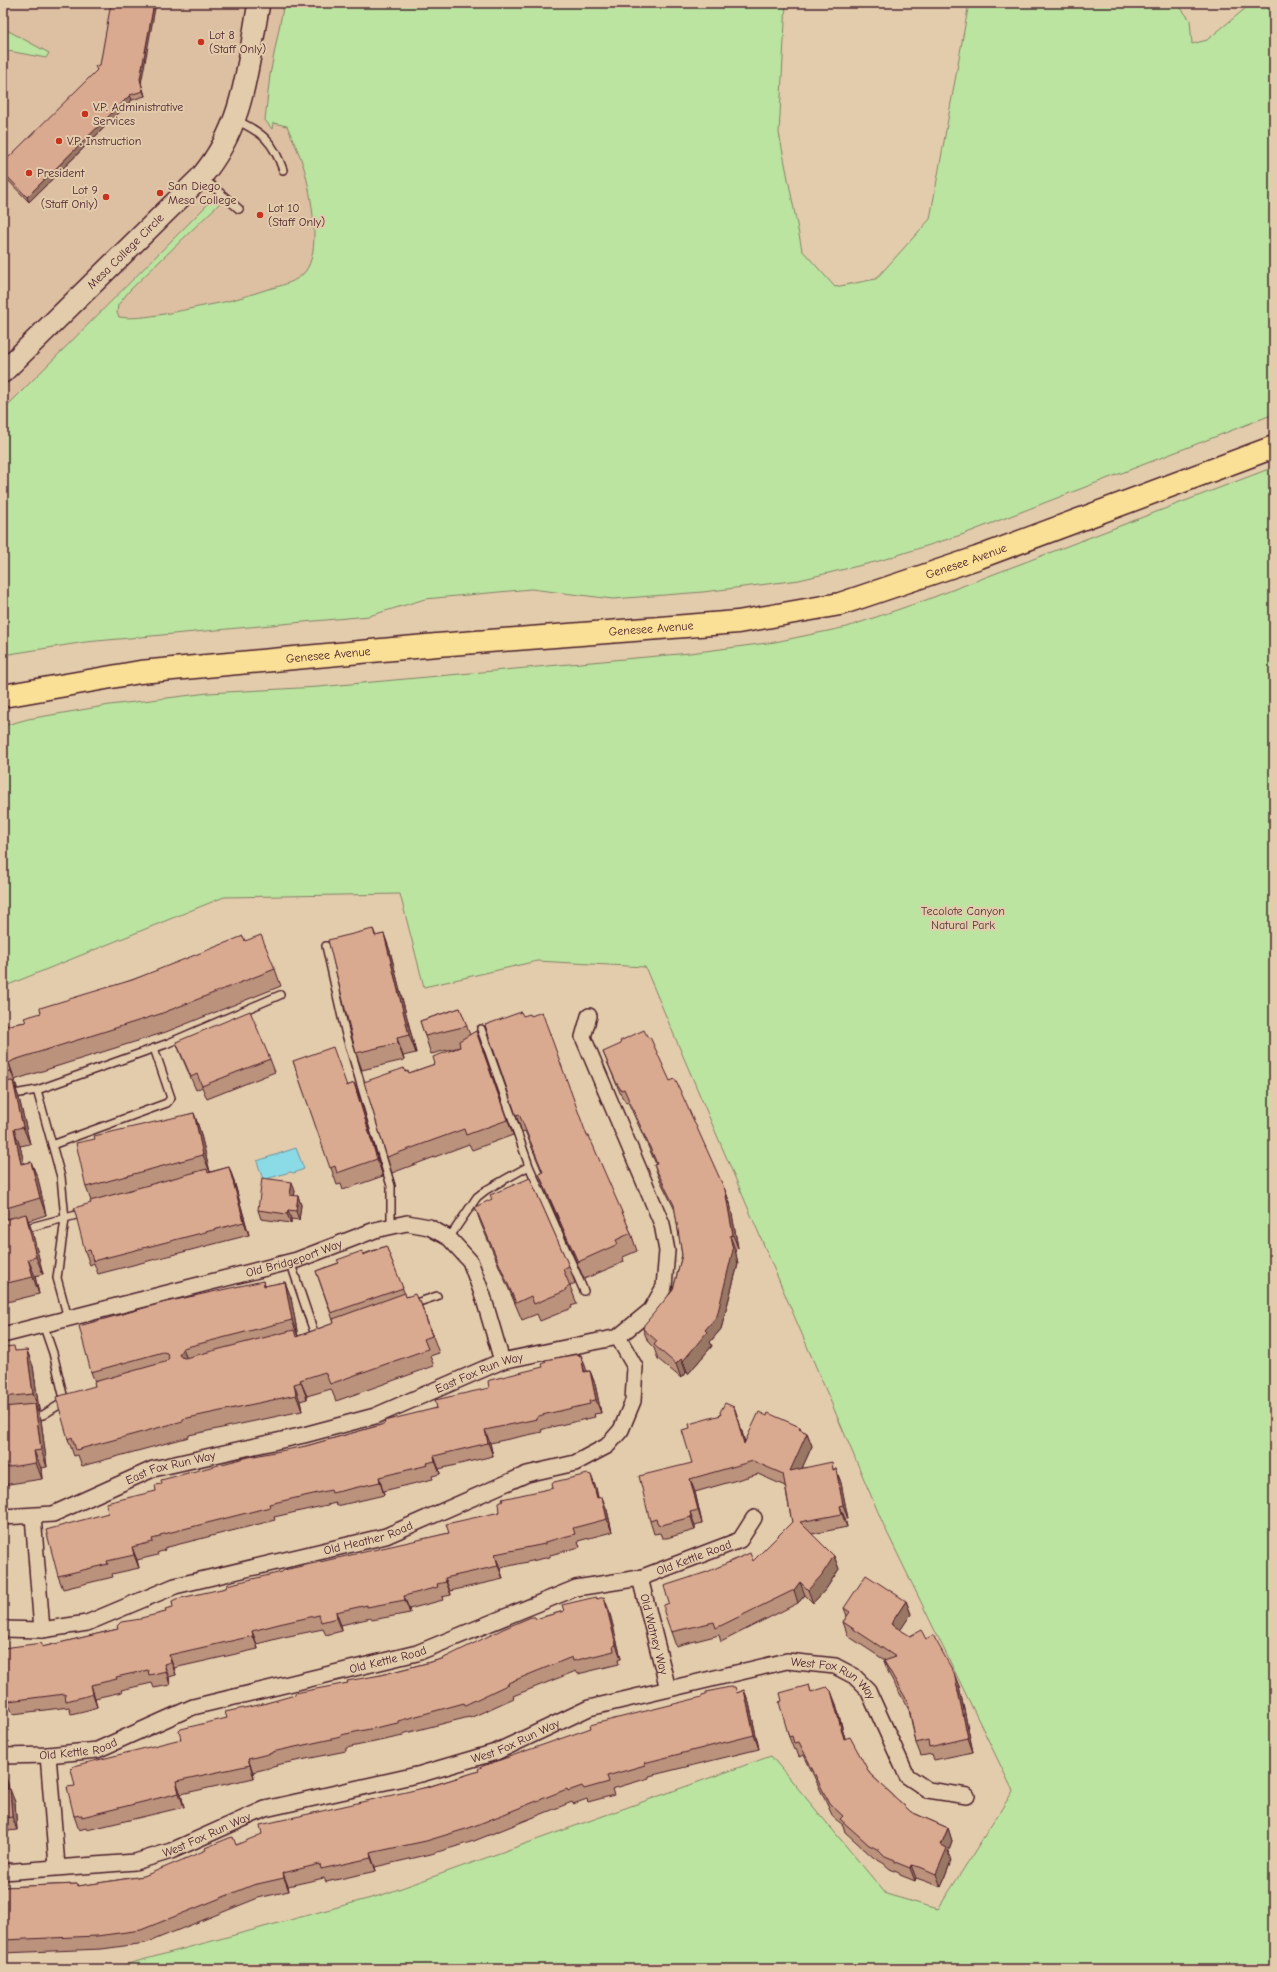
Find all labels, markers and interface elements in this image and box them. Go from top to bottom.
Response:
place label: Lot 8 (Staff Only) [209,28,266,56]
marker: Lot 8 (Staff Only) [196,37,206,47]
place label: V.P. Administrative Services [93,100,183,128]
marker: V.P. Administrative Services [80,109,90,119]
place label: V.P. Instruction [67,134,141,148]
marker: V.P. Instruction [54,136,64,146]
place label: President [37,166,85,180]
marker: President [24,168,34,178]
place label: San Diego Mesa College [168,179,237,207]
place label: Lot 9 (Staff Only) [41,183,98,211]
marker: San Diego Mesa College [155,188,165,198]
marker: Lot 9 (Staff Only) [101,192,111,202]
place label: Lot 10 (Staff Only) [268,201,325,229]
marker: Lot 10 (Staff Only) [255,210,265,220]
street label: Mesa College Circle [84,211,167,292]
street label: Genesee Avenue [924,541,1009,582]
street label: Genesee Avenue [608,618,694,639]
street label: Genesee Avenue [285,644,371,666]
park label: Tecolote Canyon Natural Park [921,904,1005,932]
street label: Old Bridgeport Way [244,1236,345,1280]
street label: East Fox Run Way [433,1350,525,1396]
street label: East Fox Run Way [123,1448,217,1487]
street label: Old Heather Road [322,1518,415,1558]
street label: Old Kettle Road [654,1537,733,1578]
street label: Old Watney Way [637,1592,671,1677]
street label: Old Kettle Road [348,1643,429,1676]
street label: West Fox Run Way [790,1654,879,1702]
street label: West Fox Run Way [469,1716,562,1766]
street label: Old Kettle Road [39,1735,119,1762]
street label: West Fox Run Way [161,1809,253,1860]

